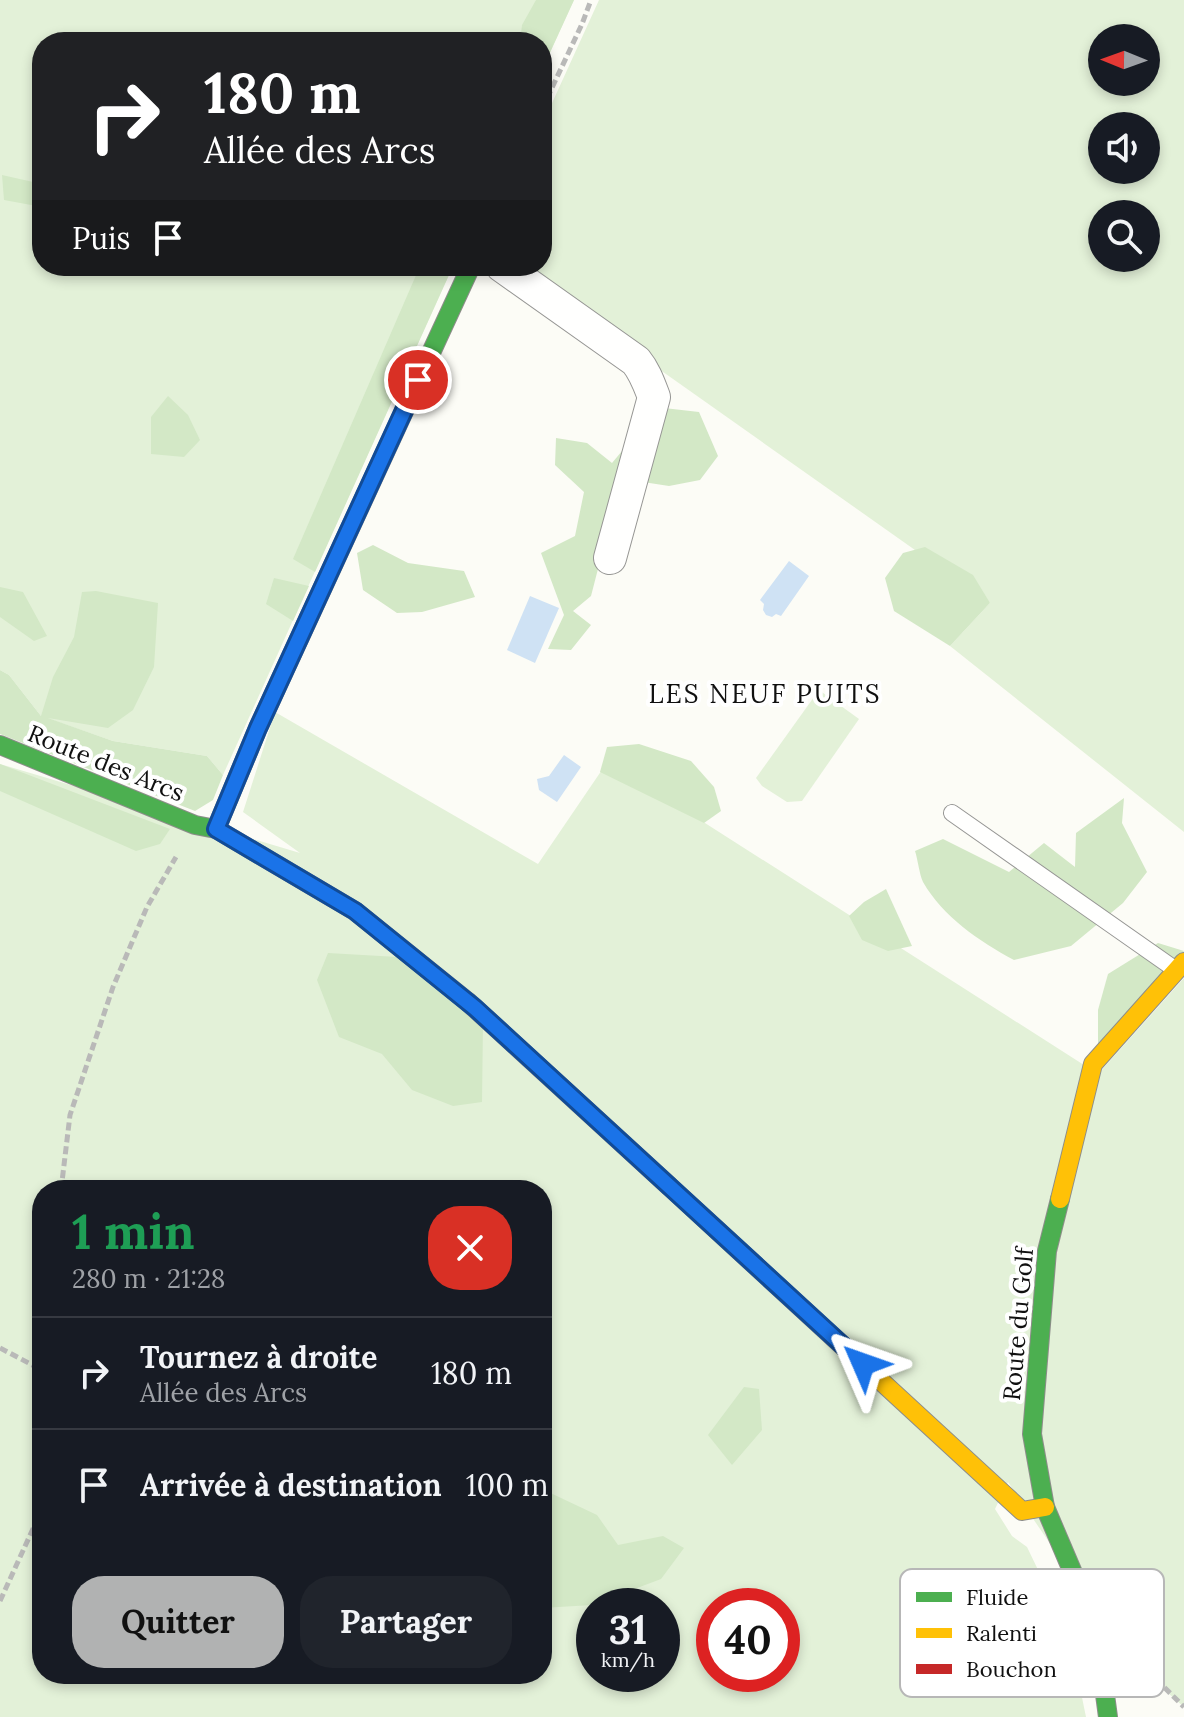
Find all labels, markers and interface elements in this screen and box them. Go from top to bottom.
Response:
north arrow [1088,24,1160,96]
map controls [1088,24,1160,272]
text: 180 m [204,57,361,128]
icon: right [72,64,176,168]
button: sound [1088,112,1160,184]
text: Allée des Arcs [204,127,435,173]
button: search [1088,200,1160,272]
icon: arrive [146,216,190,260]
text: Puis [72,219,130,257]
pin [384,346,452,414]
icon: arrive [396,358,440,402]
district label: LES NEUF PUITS [649,677,881,710]
street label: Route des Arcs [23,718,189,808]
text: 1 min [72,1201,195,1262]
button: close [428,1206,512,1290]
street label: Route du Golf [996,1244,1040,1402]
text: 280 m · 21:28 [72,1262,225,1295]
position arrow [821,1322,905,1406]
text: Tournez à droite [140,1338,377,1376]
icon: right [72,1351,116,1395]
text: 180 m [431,1354,512,1392]
text: Allée des Arcs [140,1376,307,1409]
icon: arrive [72,1463,116,1507]
text: Arrivée à destination [140,1466,442,1504]
text: 100 m [466,1466,549,1504]
legend [900,1569,1164,1697]
button: Quitter [72,1576,284,1668]
button: Partager [300,1576,512,1668]
text: Fluide [966,1583,1029,1611]
speed limit sign: 40 [696,1588,800,1692]
text: 31 [609,1604,647,1655]
text: Ralenti [966,1619,1037,1647]
text: km/h [601,1647,655,1672]
text: Bouchon [966,1655,1057,1683]

